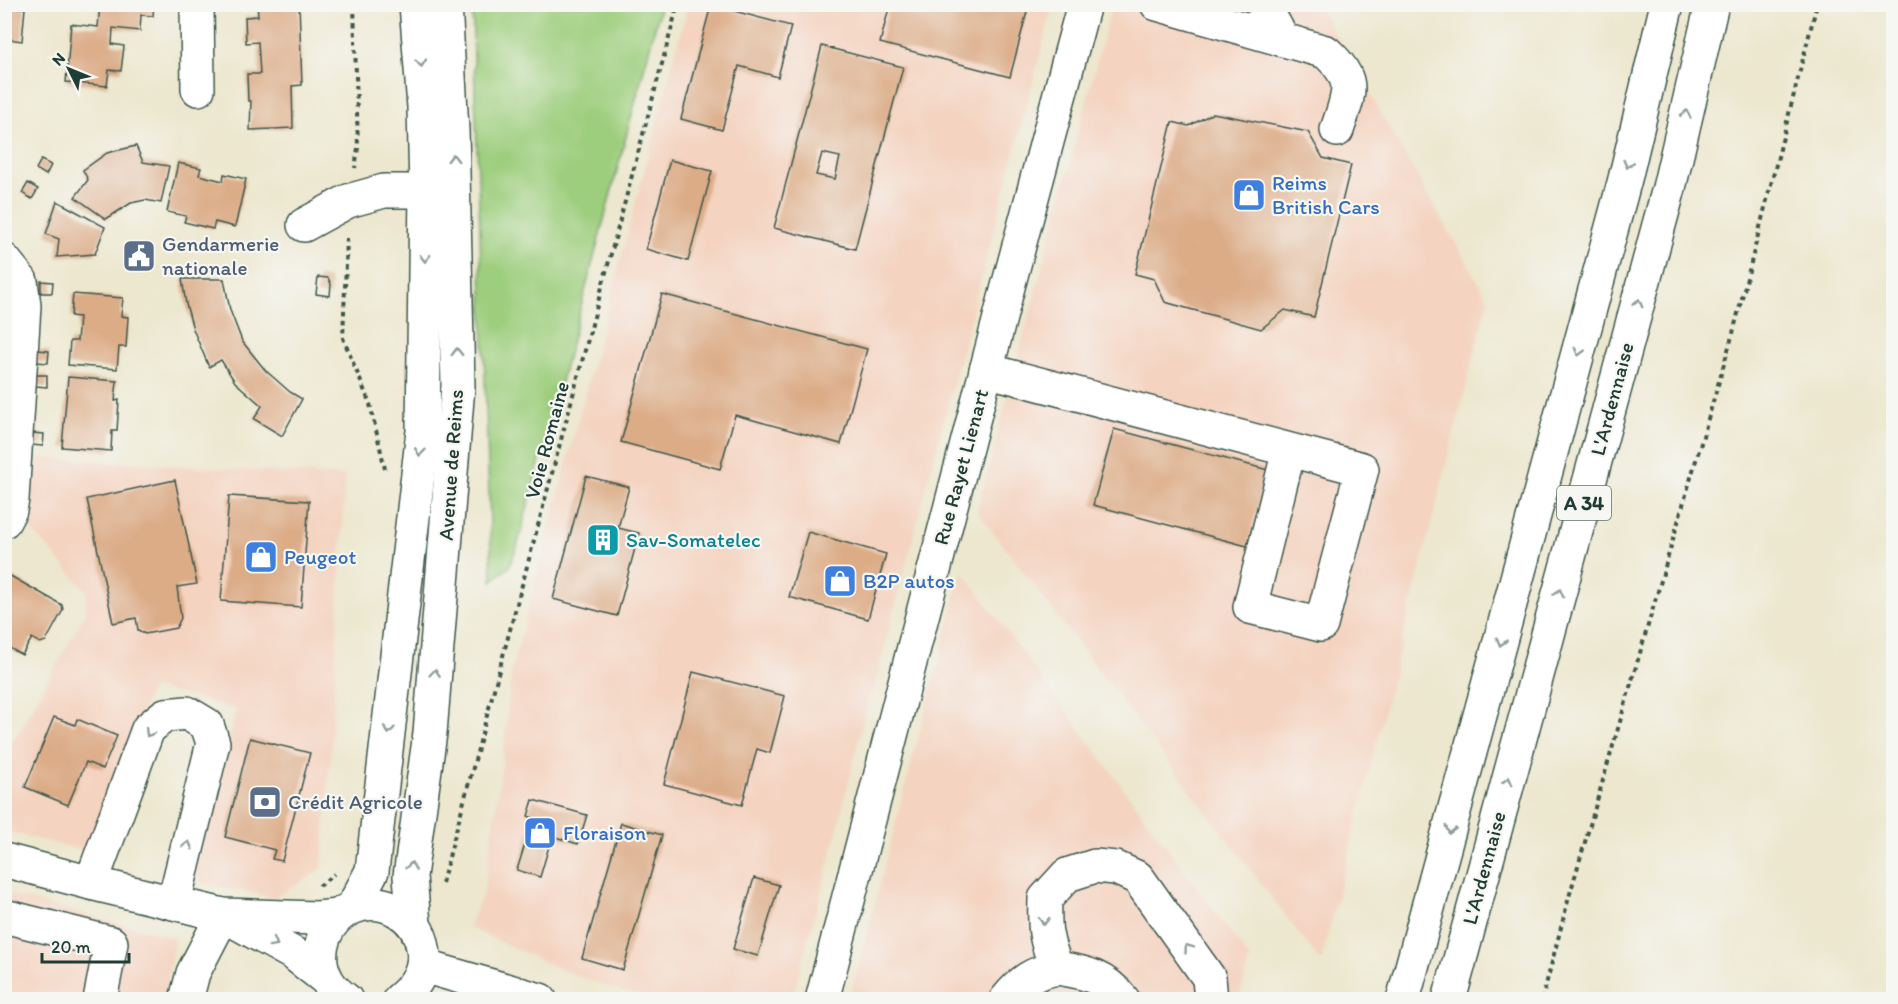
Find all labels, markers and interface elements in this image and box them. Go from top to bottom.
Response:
north arrow [39,39,99,99]
text: N [48,49,69,70]
one-way arrow [414,58,427,67]
one-way arrow [1679,110,1692,120]
one-way arrow [447,153,459,162]
one-way arrow [1623,158,1636,168]
place label: Reims British Cars [1272,170,1380,219]
shop icon: Reims British Cars [1231,177,1267,213]
place label: Gendarmerie nationale [162,231,279,280]
public building icon: Gendarmerie nationale [121,238,157,274]
one-way arrow [419,253,431,262]
one-way arrow [1630,298,1643,308]
street label: L'Ardennaise [1584,339,1639,458]
one-way arrow [1573,347,1586,357]
one-way arrow [451,348,463,357]
street label: Voie Romaine [519,378,574,501]
street label: Rue Rayet Lienart [928,386,993,548]
street label: Avenue de Reims [433,388,468,541]
one-way arrow [415,448,427,457]
road number: A 34 [1557,486,1611,520]
building icon: Sav-Somatelec [585,522,621,558]
place label: Sav-Somatelec [626,527,760,552]
shop icon: Peugeot [243,539,279,575]
place label: Peugeot [284,544,356,569]
shop icon: B2P autos [822,563,858,599]
place label: B2P autos [863,568,955,593]
one-way arrow [1552,588,1565,598]
one-way arrow [1496,636,1508,647]
one-way arrow [428,668,441,677]
one-way arrow [383,725,395,734]
one-way arrow [144,727,156,737]
one-way arrow [1501,776,1513,787]
bank icon: Crédit Agricole [247,784,283,820]
place label: Crédit Agricole [288,789,423,814]
street label: L'Ardennaise [1456,808,1511,927]
shop icon: Floraison [522,815,558,851]
place label: Floraison [563,820,646,845]
one-way arrow [1444,825,1457,835]
one-way arrow [180,840,193,850]
one-way arrow [405,861,417,871]
one-way arrow [1038,917,1051,926]
scale bar [42,926,129,964]
text: 20 m [51,936,91,958]
one-way arrow [268,936,279,947]
one-way arrow [1184,944,1195,955]

